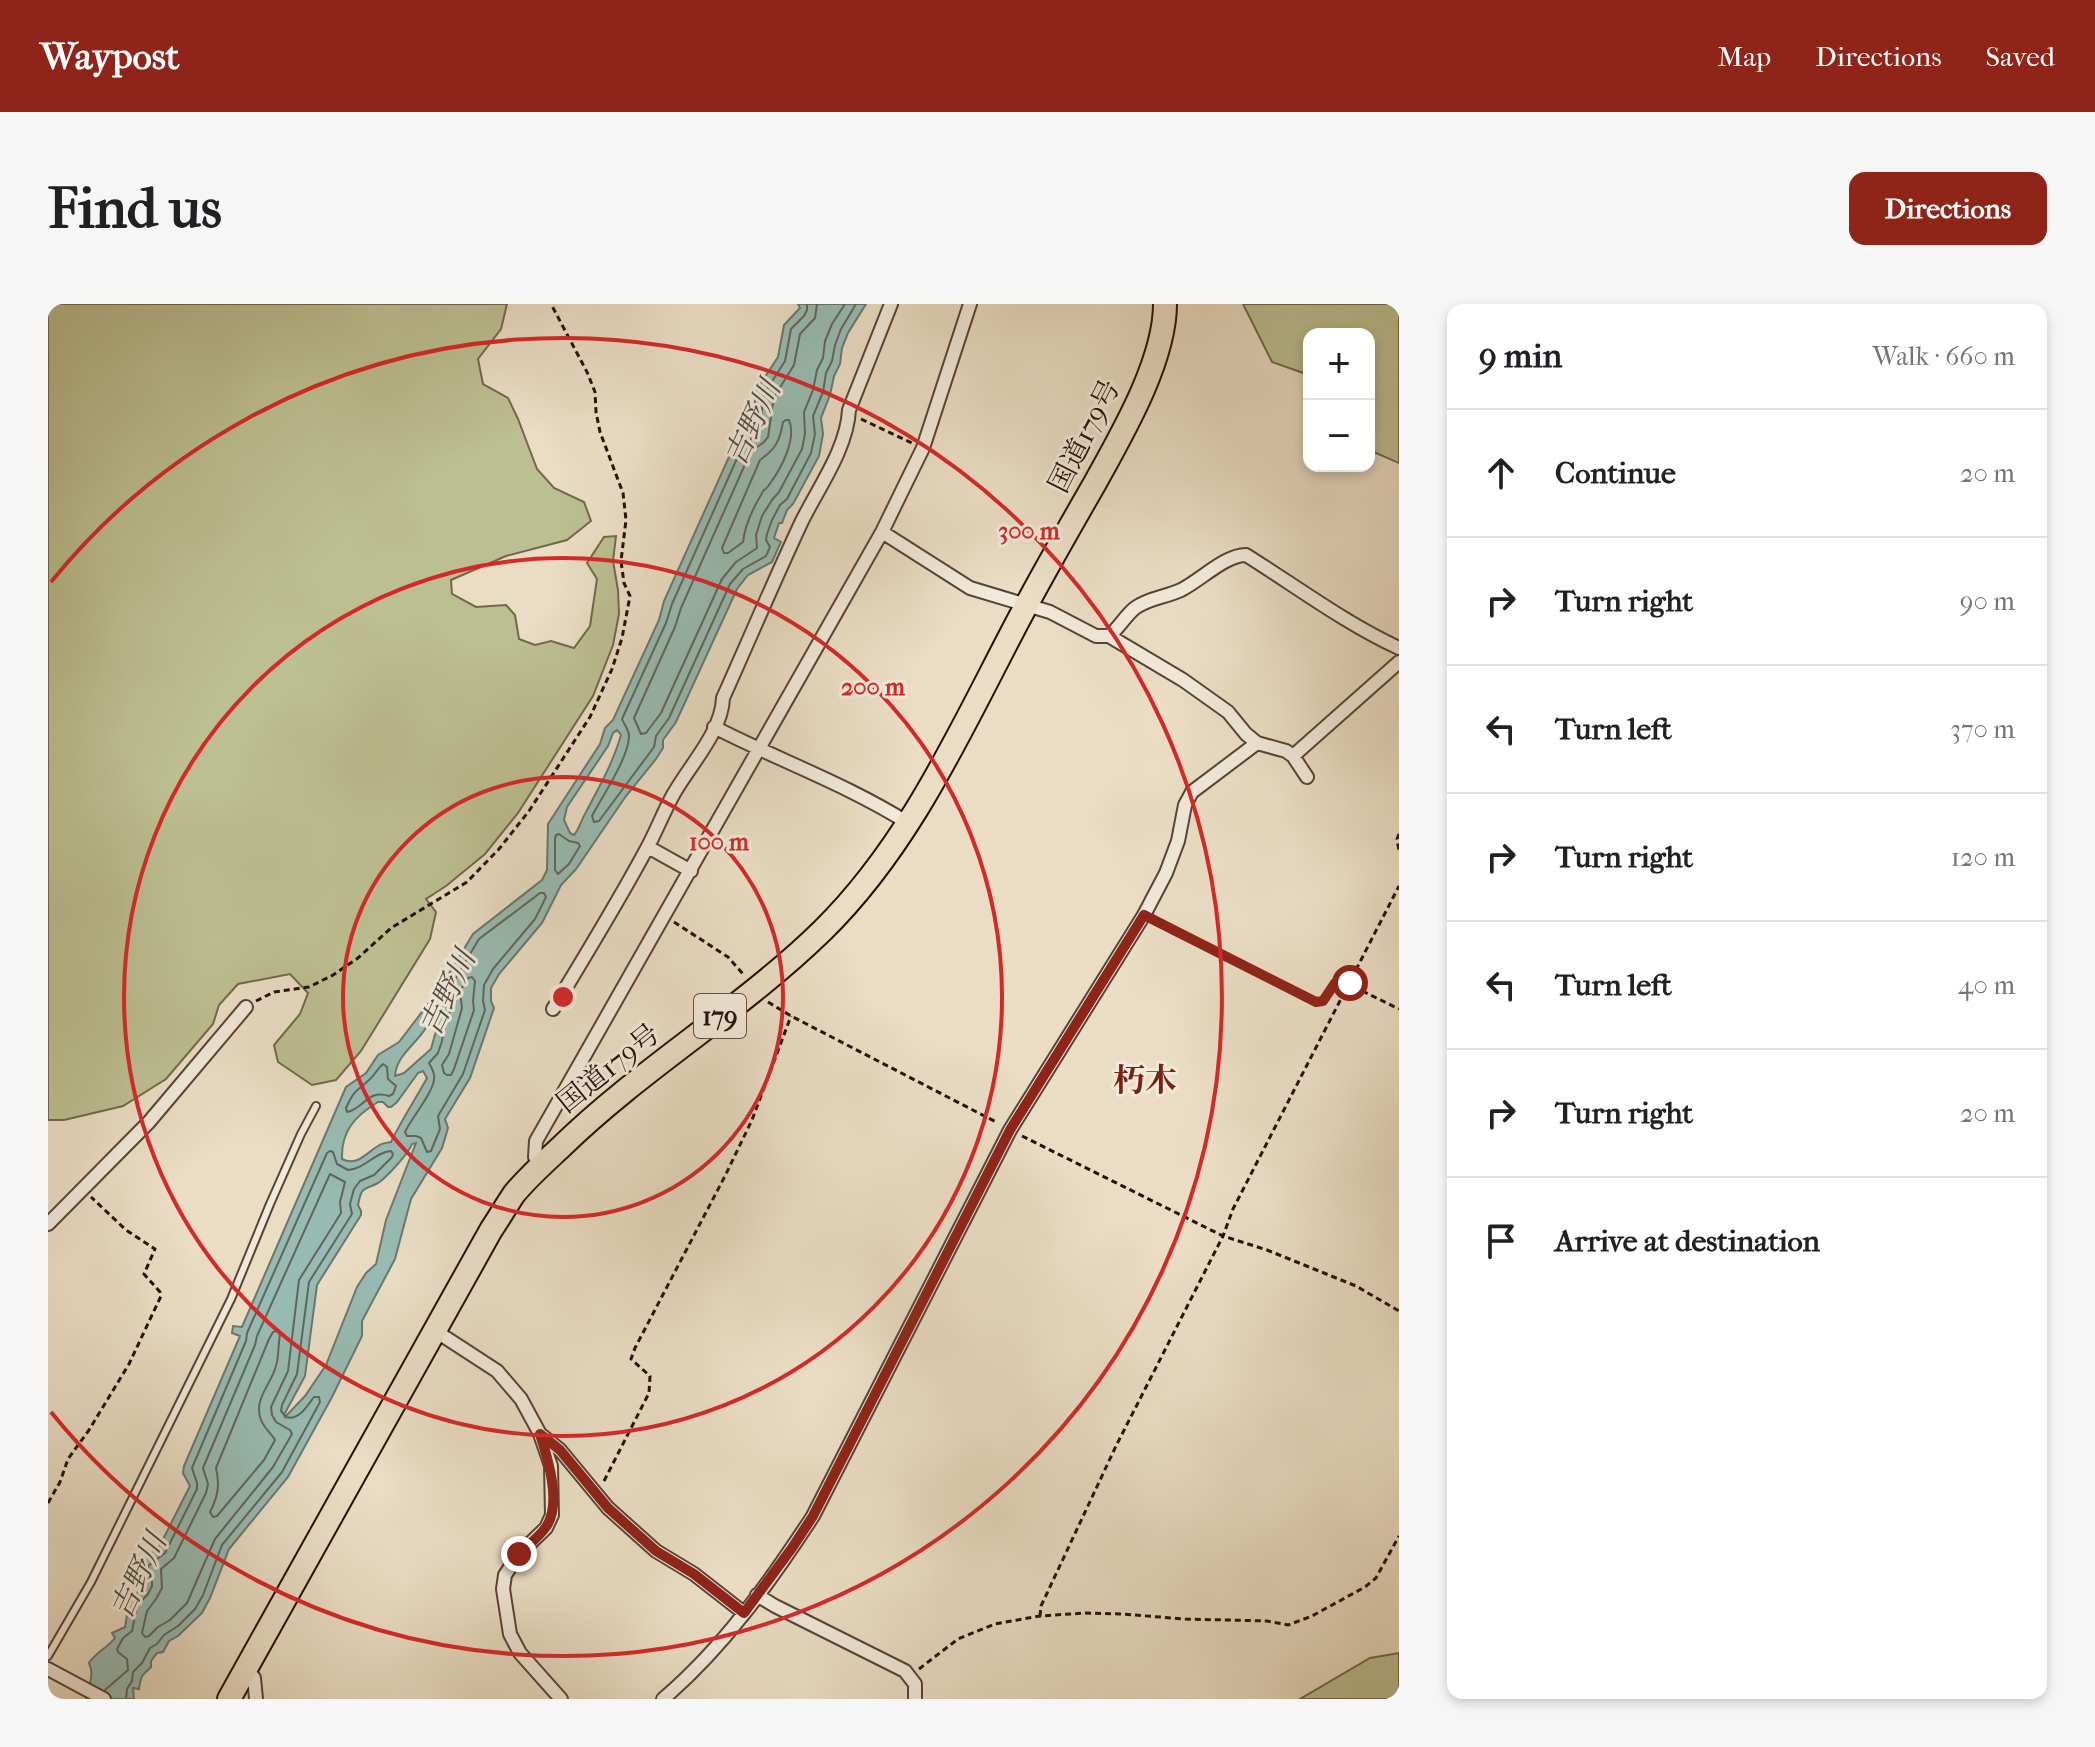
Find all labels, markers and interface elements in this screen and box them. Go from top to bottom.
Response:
text: Waypost [40,34,179,79]
text: Map [1718,40,1771,73]
text: Directions [1815,40,1942,73]
text: Saved [1986,40,2055,73]
button: Directions [1849,172,2047,245]
text: Find us [48,176,222,241]
map controls [1303,328,1375,472]
button: + [1303,328,1375,400]
text: 9 min [1479,336,1562,376]
text: Walk · 660 m [1873,341,2015,372]
water label: 吉野川 [718,372,789,471]
street label: 国道179号 [1042,374,1126,498]
button: − [1303,400,1375,472]
icon: ahead [1479,451,1523,495]
text: Continue [1555,456,1676,491]
text: 20 m [1960,458,2015,489]
text: 300 m [998,517,1061,545]
icon: right [1479,579,1523,623]
text: Turn right [1555,584,1693,619]
text: 90 m [1960,586,2015,617]
text: 200 m [841,673,906,701]
icon: left [1479,707,1523,751]
text: Turn left [1555,712,1672,747]
text: 370 m [1950,714,2015,745]
text: 100 m [689,828,750,856]
icon: right [1479,835,1523,879]
text: Turn right [1555,840,1693,875]
text: 120 m [1951,842,2015,873]
water label: 吉野川 [413,942,484,1041]
icon: left [1479,963,1523,1007]
route start [1332,965,1368,1001]
text: Turn left [1555,968,1672,1003]
text: 40 m [1958,970,2015,1001]
centre of rings [549,983,577,1011]
road number: 179 [694,994,746,1038]
street label: 国道179号 [550,1017,666,1119]
district label: 朽木 [1113,1062,1177,1099]
icon: right [1479,1091,1523,1135]
text: Turn right [1555,1096,1693,1131]
text: 20 m [1960,1098,2015,1129]
icon: arrive [1479,1219,1523,1263]
text: Arrive at destination [1555,1224,1820,1259]
water label: 吉野川 [104,1525,175,1624]
route end [501,1536,537,1572]

